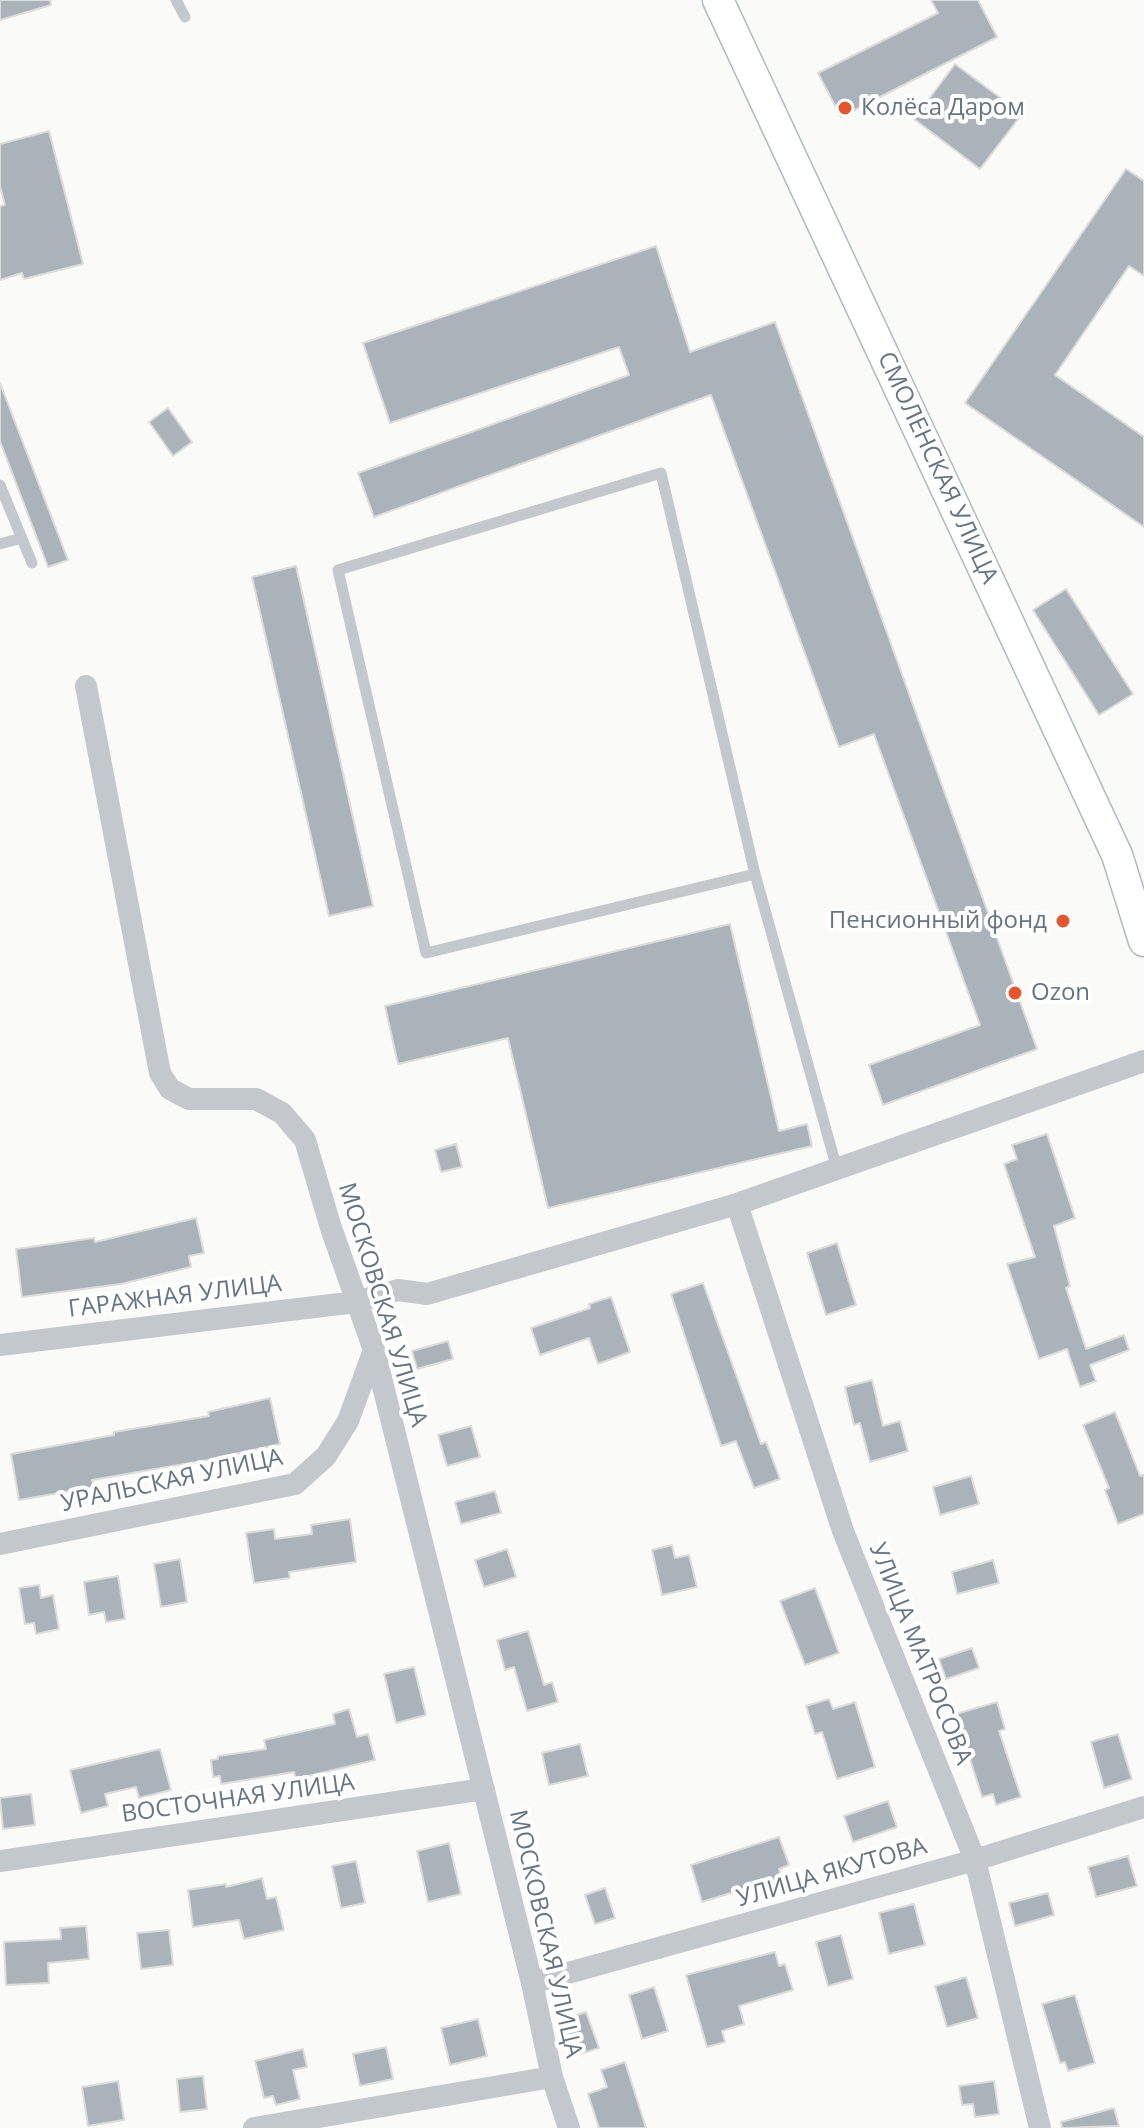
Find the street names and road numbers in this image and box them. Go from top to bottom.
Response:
street label: СМОЛЕНСКАЯ УЛИЦА [871,348,1003,588]
street label: МОСКОВСКАЯ УЛИЦА [331,1180,433,1430]
street label: ГАРАЖНАЯ УЛИЦА [67,1270,283,1324]
street label: УРАЛЬСКАЯ УЛИЦА [59,1443,285,1519]
street label: УЛИЦА МАТРОСОВА [862,1539,978,1769]
street label: ВОСТОЧНАЯ УЛИЦА [120,1768,356,1830]
street label: МОСКОВСКАЯ УЛИЦА [502,1807,588,2061]
street label: УЛИЦА ЯКУТОВА [734,1832,930,1914]

